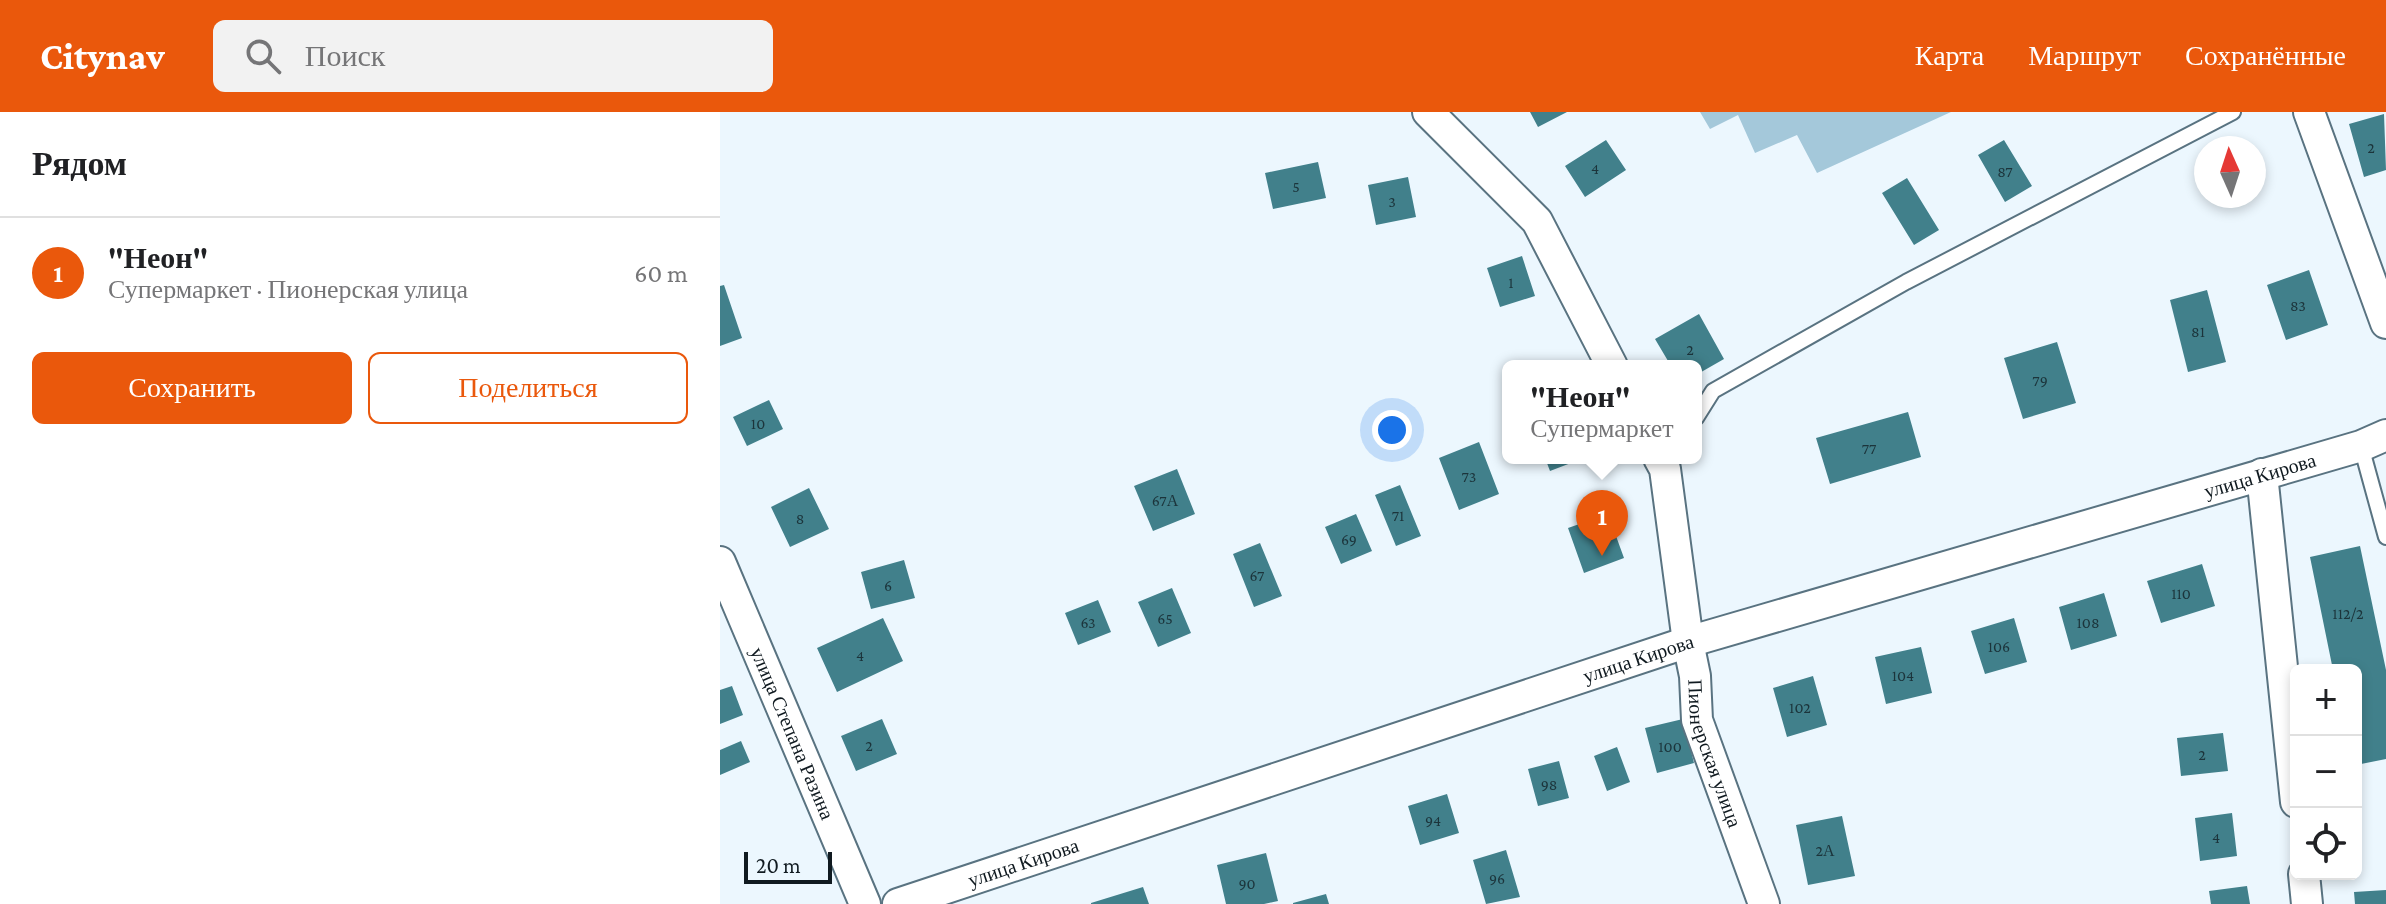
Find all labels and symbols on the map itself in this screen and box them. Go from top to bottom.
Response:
north arrow [2194,136,2266,208]
house number: 2 [2367,139,2375,156]
house number: 4 [1591,160,1599,177]
house number: 87 [1997,163,2013,180]
house number: 5 [1292,178,1300,195]
house number: 3 [1388,193,1396,210]
house number: 1 [1508,274,1514,291]
house number: 83 [2290,297,2306,314]
house number: 81 [2191,323,2205,340]
house number: 2 [1686,341,1694,358]
house number: 79 [2032,372,2048,389]
your location [1372,410,1412,450]
house number: 10 [751,415,765,432]
house number: 77 [1862,440,1877,457]
street label: улица Кирова [2202,449,2318,503]
house number: 73 [1462,468,1476,485]
pin: 1 [1576,490,1628,556]
house number: 67А [1152,492,1179,509]
house number: 71 [1392,507,1404,524]
house number: 8 [796,510,804,527]
house number: 69 [1341,531,1357,548]
house number: 67 [1250,567,1265,584]
house number: 6 [884,577,892,594]
house number: 110 [2171,585,2191,602]
house number: 112/2 [2332,605,2364,622]
house number: 65 [1157,610,1173,627]
house number: 63 [1080,614,1096,631]
house number: 108 [2077,614,2099,631]
street label: улица Кирова [1580,630,1696,688]
house number: 106 [1988,638,2010,655]
street label: улица Степана Разина [745,644,839,823]
house number: 4 [856,647,864,664]
house number: 104 [1892,667,1914,684]
street label: Пионерская улица [1684,679,1746,830]
house number: 102 [1789,699,1811,716]
house number: 2 [865,737,873,754]
house number: 100 [1658,738,1682,755]
house number: 2 [2198,746,2206,763]
house number: 98 [1541,776,1557,793]
house number: 94 [1425,812,1441,829]
house number: 4 [2212,829,2220,846]
street label: улица Кирова [965,834,1082,892]
house number: 2А [1815,842,1835,859]
scale bar [744,848,832,884]
house number: 96 [1489,870,1505,887]
house number: 90 [1238,875,1256,892]

